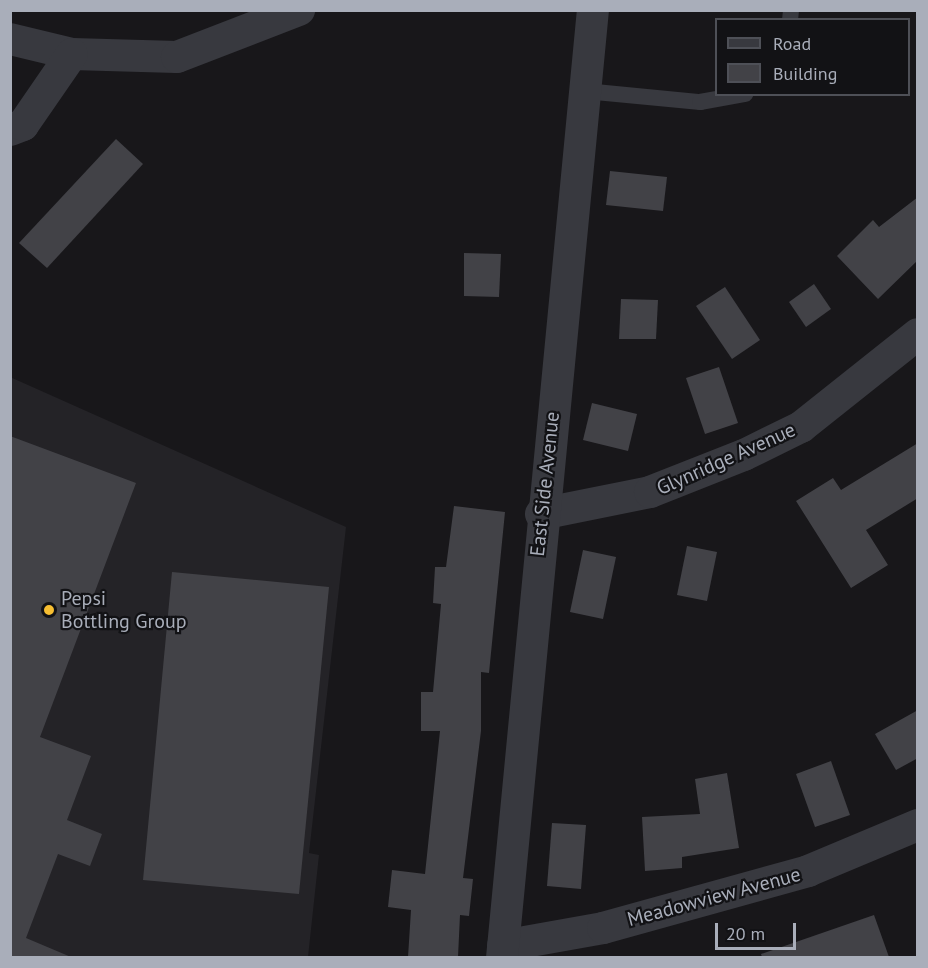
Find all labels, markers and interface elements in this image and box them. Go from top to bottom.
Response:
legend [715,18,910,96]
text: Road [773,32,811,55]
text: Building [773,62,837,85]
street label: East Side Avenue [525,410,565,558]
street label: Glynridge Avenue [653,418,799,500]
place label: Pepsi Bottling Group [61,586,187,633]
marker: Pepsi Bottling Group [42,603,56,617]
street label: Meadowview Avenue [624,862,804,932]
scale bar [718,911,799,949]
text: 20 m [726,922,765,945]

